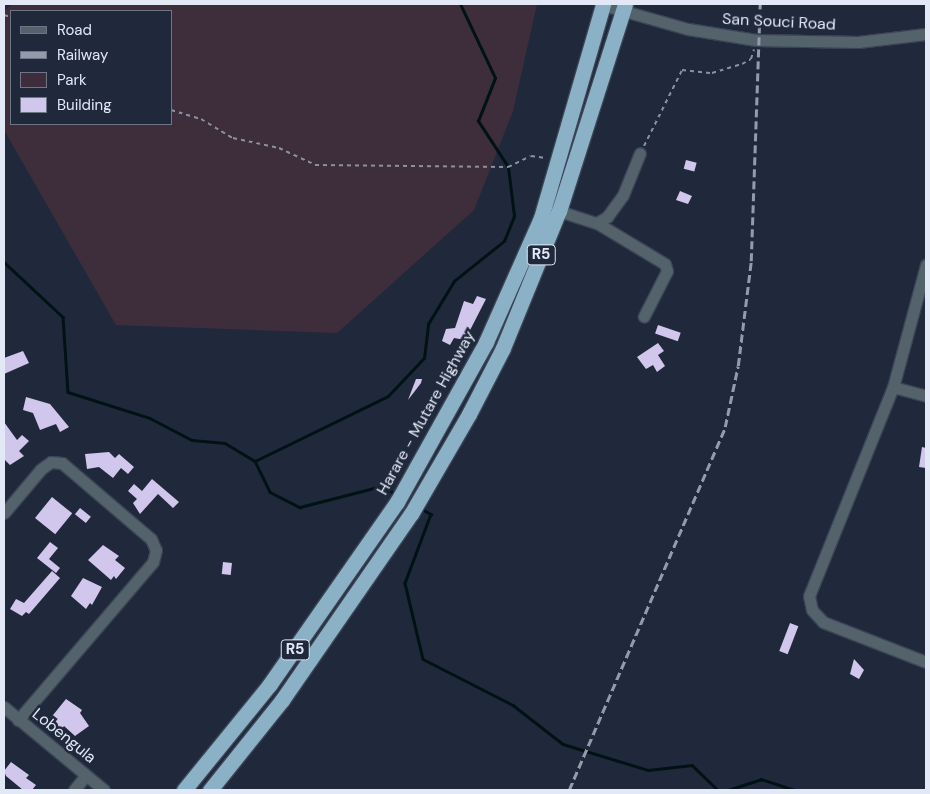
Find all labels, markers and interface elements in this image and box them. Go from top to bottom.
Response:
street label: San Souci Road [722,9,836,35]
legend [10,10,172,125]
text: Road [57,20,92,40]
text: Railway [57,45,108,65]
text: Park [57,70,87,90]
text: Building [57,95,112,115]
road number: R5 [526,242,556,268]
street label: Harare - Mutare Highway [373,328,479,498]
road number: R5 [280,638,310,662]
street label: Lobengula [28,705,100,767]

